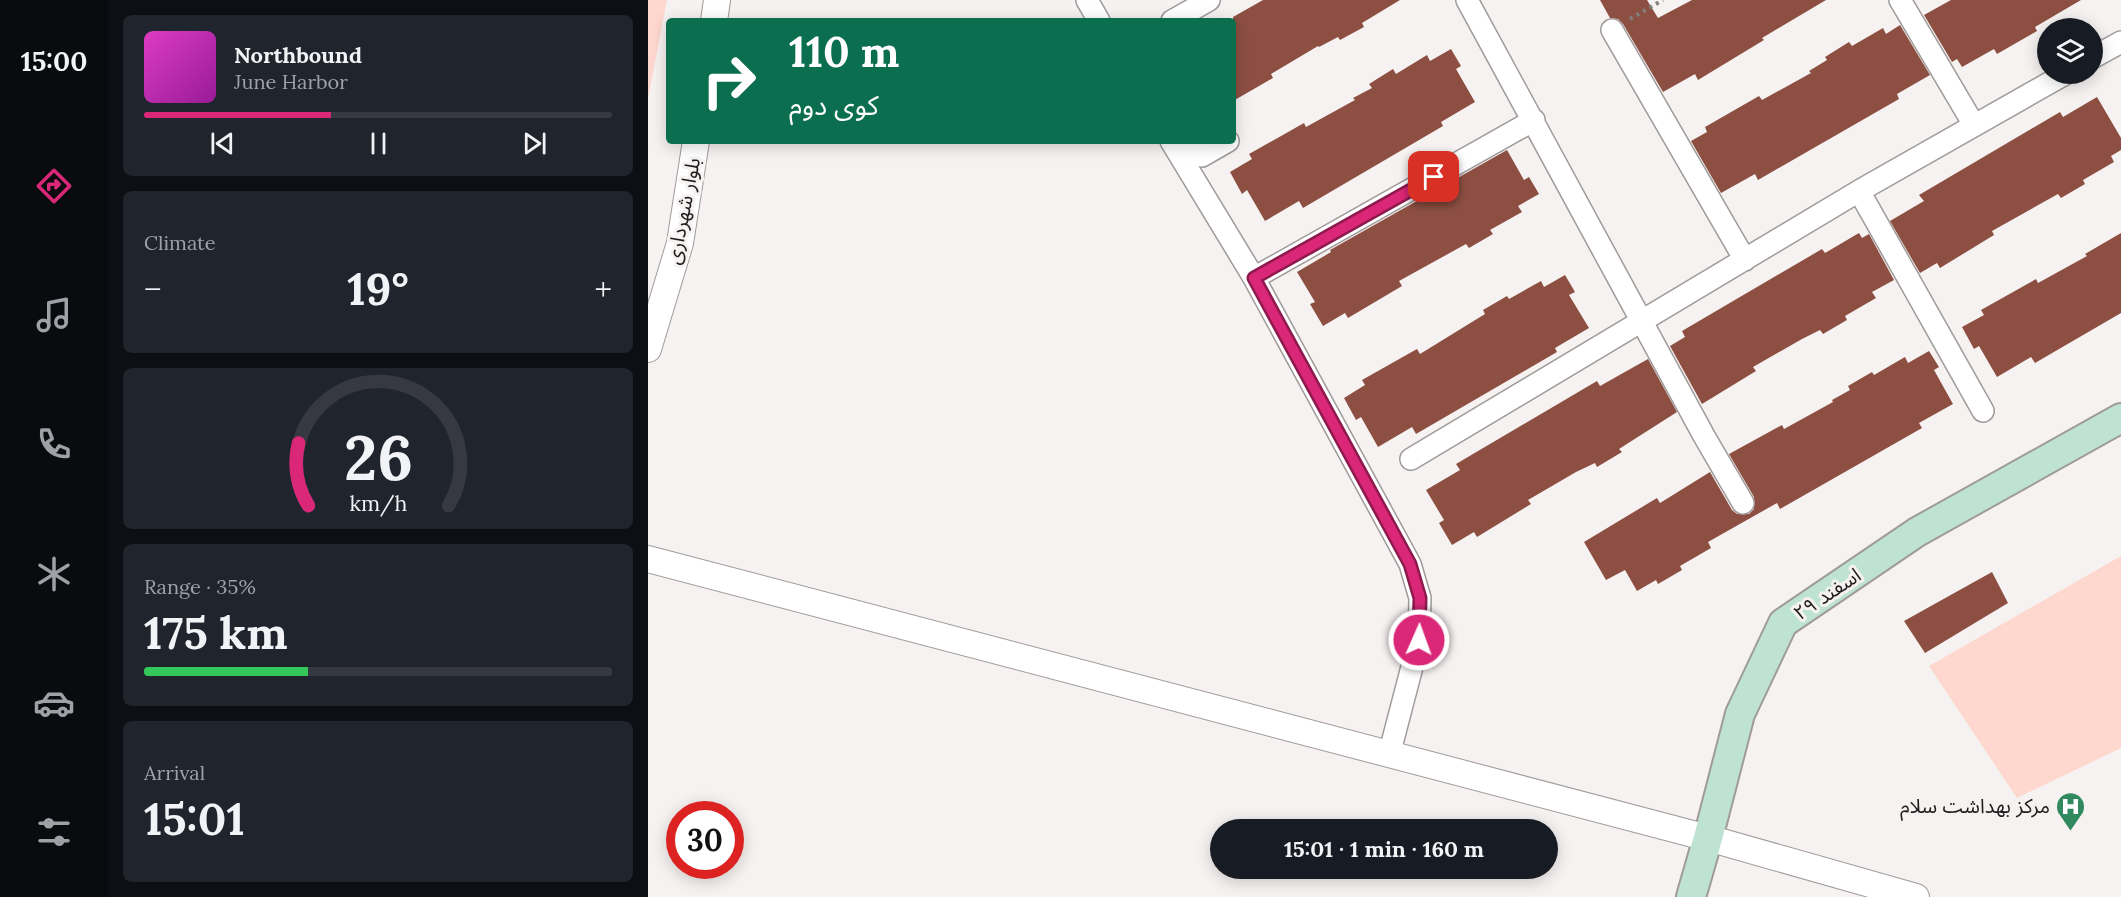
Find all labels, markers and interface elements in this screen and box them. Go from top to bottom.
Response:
map controls [2037,18,2103,84]
button: layers [2037,18,2103,84]
text: 110 m [789,25,900,79]
text: Northbound [234,41,362,69]
icon: right [690,42,768,120]
text: 15:00 [21,44,87,78]
text: June Harbor [234,69,348,94]
text: کوی دوم [789,88,879,122]
icon: previous [206,127,239,160]
icon: pause [362,127,395,160]
icon: next [518,127,551,160]
pin [1408,151,1459,202]
street label: بلوار شهرداری [660,155,705,266]
icon: arrive [1417,160,1450,193]
icon: directions [33,165,75,207]
text: Climate [144,230,216,255]
text: 19° [347,260,409,317]
text: − [144,268,162,310]
text: + [594,268,612,310]
icon: music [33,294,75,336]
text: 26 [343,417,413,497]
icon: phone [33,423,75,465]
text: km/h [349,489,407,517]
icon: climate [33,553,75,595]
street label: ۲۹ اسفند [1788,562,1865,625]
text: Range · 35% [144,574,256,599]
text: 175 km [144,604,288,661]
position arrow [1387,608,1451,672]
icon: car [33,682,75,724]
text: Arrival [144,760,205,785]
text: 15:01 [144,790,245,847]
hospital icon: مرکز بهداشت سلام [2055,790,2087,832]
place label: مرکز بهداشت سلام [1900,793,2050,821]
speed limit sign: 30 [666,801,744,879]
icon: filters [33,811,75,853]
text: 15:01 · 1 min · 160 m [1284,835,1484,863]

